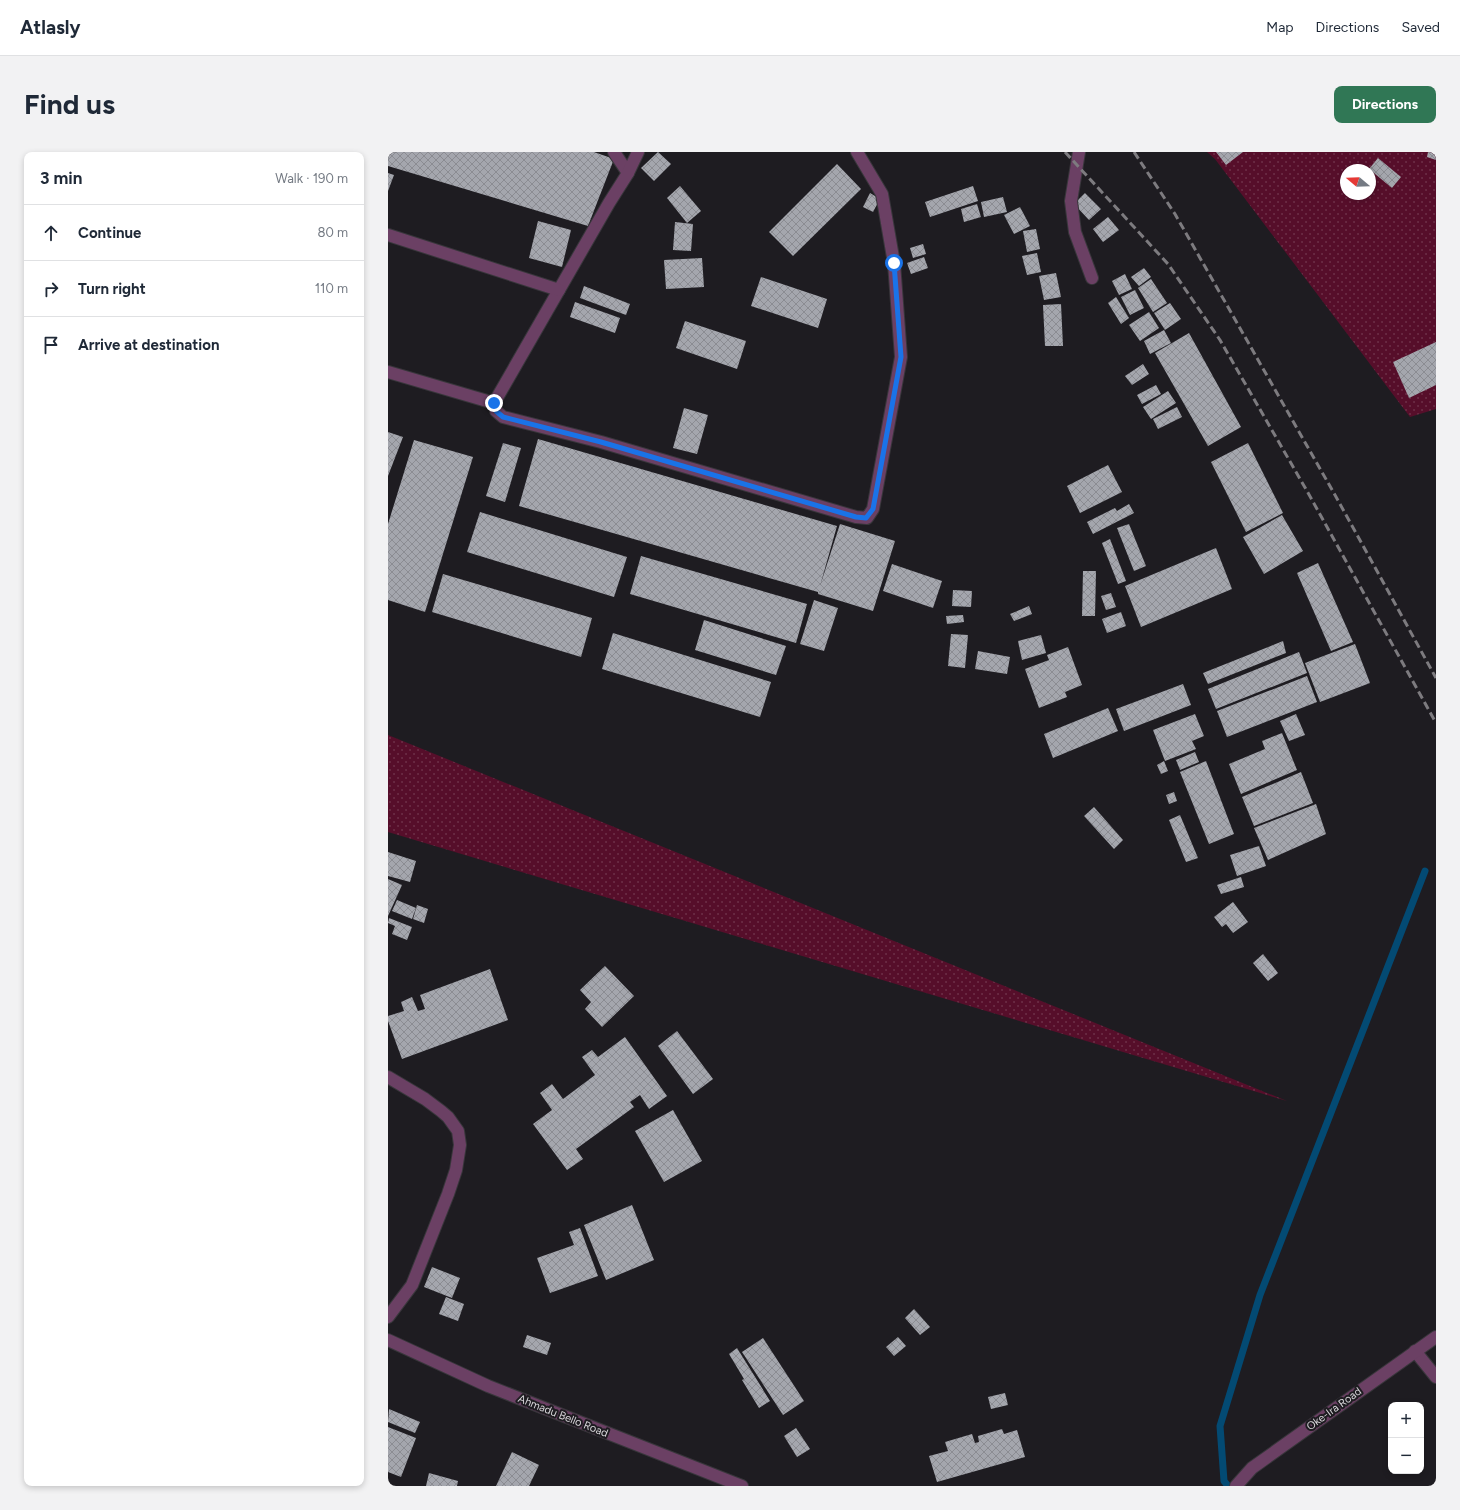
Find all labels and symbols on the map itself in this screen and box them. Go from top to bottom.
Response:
north arrow [1340,164,1376,200]
route start [885,254,903,272]
route end [485,394,503,412]
street label: Oke-Ira Road [1304,1385,1364,1433]
street label: Ahmadu Bello Road [516,1392,610,1440]

